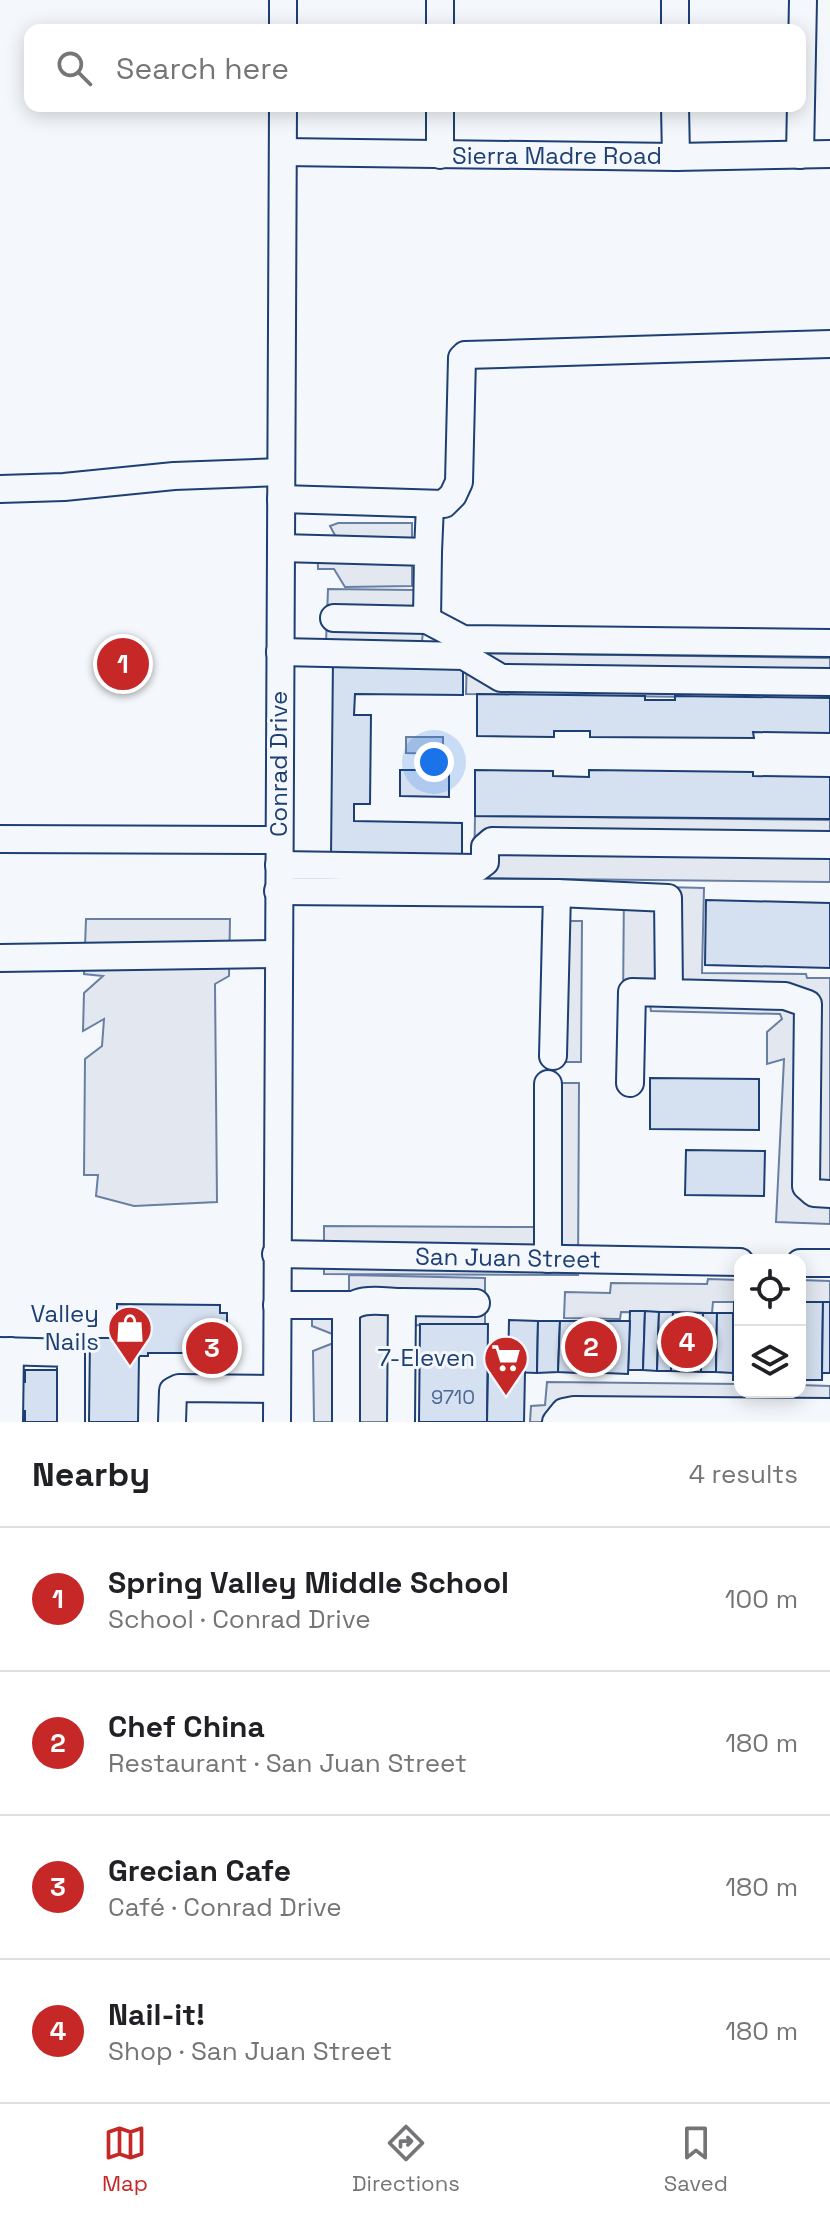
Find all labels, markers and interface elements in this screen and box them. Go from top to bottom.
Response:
search box [24,24,806,112]
icon: search [52,46,96,90]
text: Search here [116,49,289,88]
street label: Sierra Madre Road [452,140,662,171]
pin: 1 [97,634,149,694]
street label: Conrad Drive [263,691,294,837]
your location [414,742,454,782]
street label: San Juan Street [415,1240,601,1275]
map controls [734,1254,806,1398]
button: locate [734,1254,806,1326]
place label: Valley Nails [31,1298,99,1357]
shop icon: Valley Nails [106,1304,154,1367]
pin: 4 [661,1312,713,1372]
pin: 2 [565,1317,617,1377]
pin: 3 [186,1318,238,1378]
button: layers [734,1326,806,1398]
supermarket icon: 7-Eleven [482,1334,530,1397]
place label: 7-Eleven [377,1342,475,1373]
house number: 9710 [431,1384,475,1410]
text: Nearby [32,1453,150,1496]
text: 4 results [689,1457,798,1491]
text: Spring Valley Middle School [108,1563,509,1602]
text: 1 [52,1582,64,1616]
text: 100 m [725,1582,798,1616]
text: School · Conrad Drive [108,1602,371,1636]
text: Chef China [108,1707,265,1746]
text: 2 [50,1726,66,1760]
text: 180 m [725,1726,798,1760]
text: Restaurant · San Juan Street [108,1746,467,1780]
text: Grecian Cafe [108,1851,291,1890]
text: 3 [50,1870,66,1904]
text: 180 m [725,1870,798,1904]
text: Café · Conrad Drive [108,1890,342,1924]
text: Nail-it! [108,1995,205,2034]
text: 4 [50,2014,66,2048]
text: 180 m [725,2014,798,2048]
text: Shop · San Juan Street [108,2034,392,2068]
tab: Map [102,2121,148,2197]
tab: Directions [352,2121,460,2197]
tab: Saved [664,2121,728,2197]

